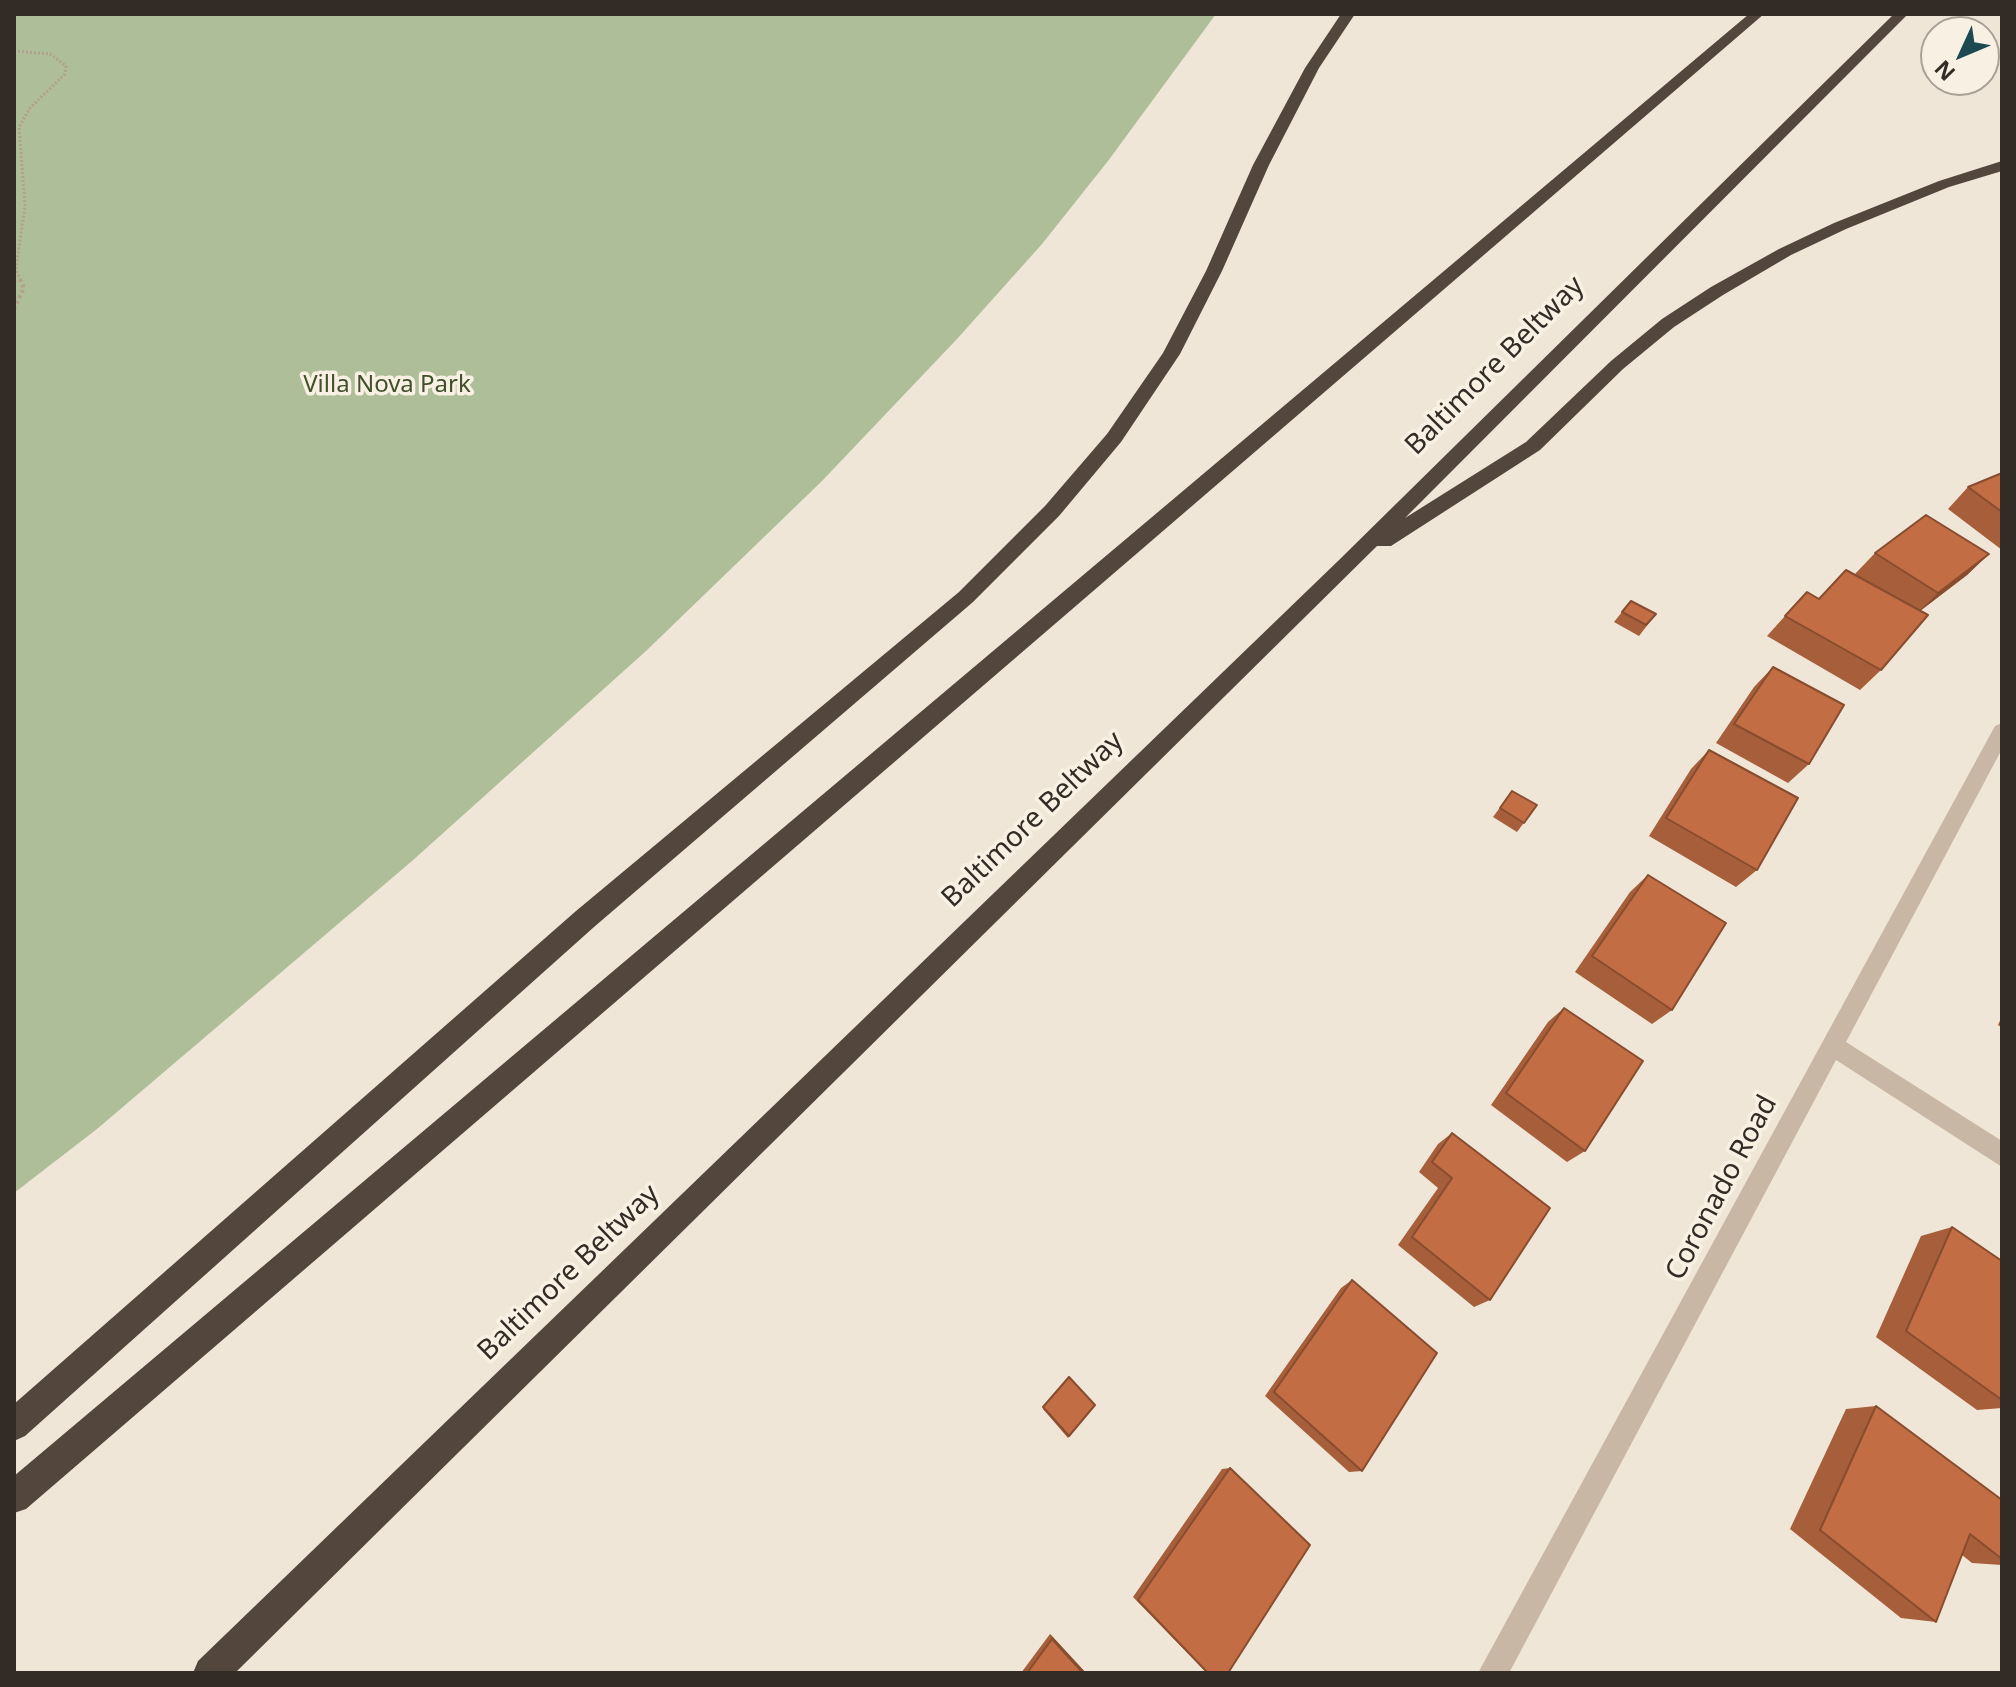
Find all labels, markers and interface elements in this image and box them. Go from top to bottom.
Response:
north arrow [1920,16,2000,96]
text: N [1927,54,1961,88]
street label: Baltimore Beltway [1399,270,1591,462]
park label: Villa Nova Park [303,371,471,399]
street label: Baltimore Beltway [935,725,1131,915]
street label: Coronado Road [1659,1090,1785,1286]
street label: Baltimore Beltway [471,1178,667,1368]

